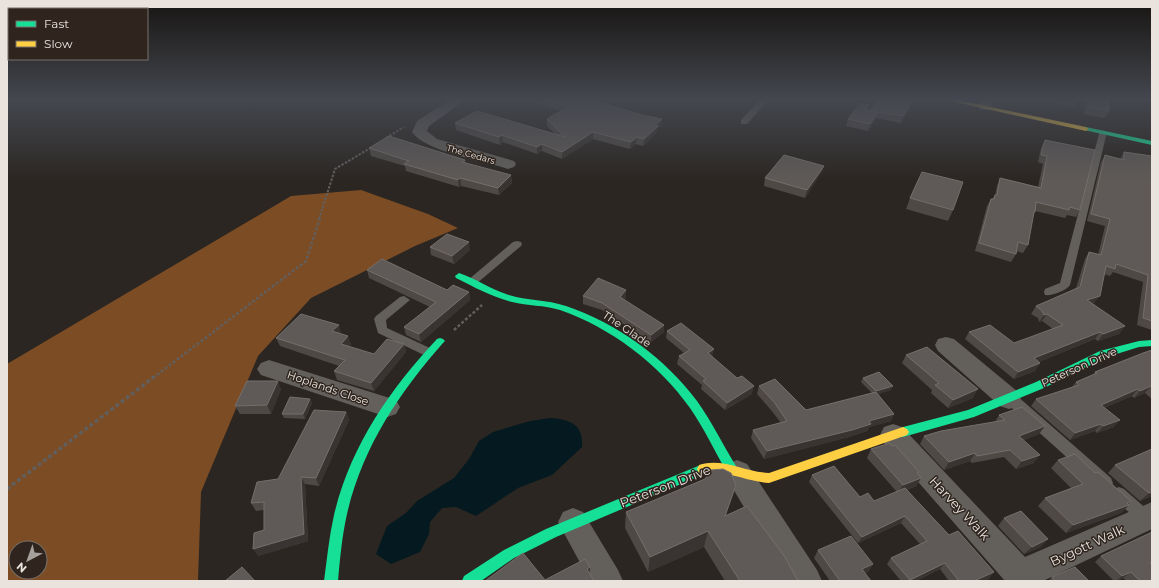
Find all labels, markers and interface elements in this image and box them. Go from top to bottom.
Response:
legend [8,8,148,60]
text: Fast [44,16,69,31]
text: Slow [44,36,73,51]
street label: The Cedars [445,142,497,166]
street label: The Glade [600,308,654,350]
street label: Peterson Drive [1039,344,1119,390]
street label: Hoplands Close [285,367,371,409]
street label: Peterson Drive [617,461,713,511]
street label: Harvey Walk [926,473,994,543]
street label: Bygott Walk [1047,521,1127,569]
north arrow [8,540,48,580]
text: N [13,559,29,576]

